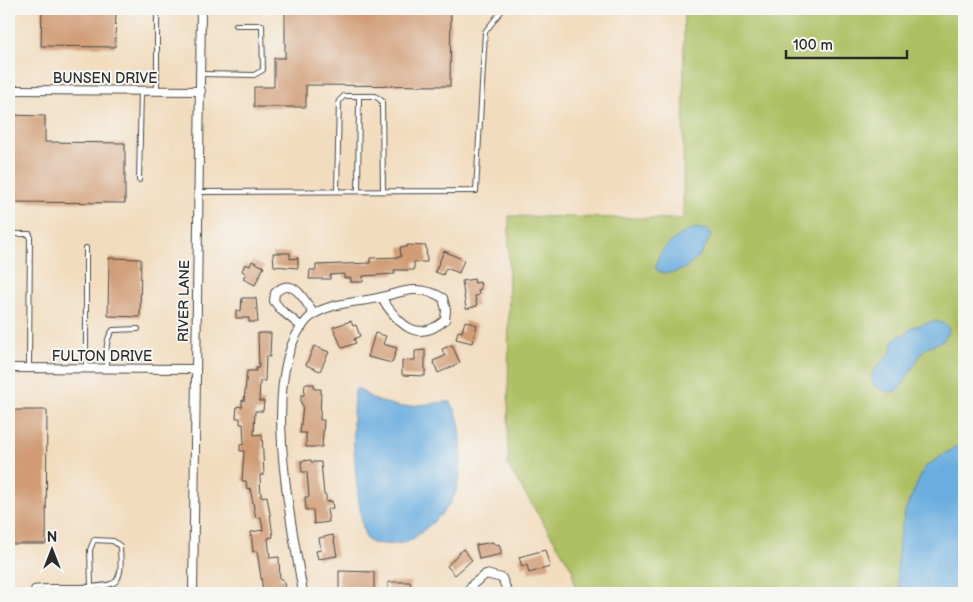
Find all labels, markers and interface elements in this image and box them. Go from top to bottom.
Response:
scale bar [786,28,907,60]
text: 100 m [793,36,833,55]
street label: BUNSEN DRIVE [53,70,157,87]
street label: RIVER LANE [175,260,193,342]
street label: FULTON DRIVE [52,348,152,365]
north arrow [28,524,78,574]
text: N [47,529,57,546]

